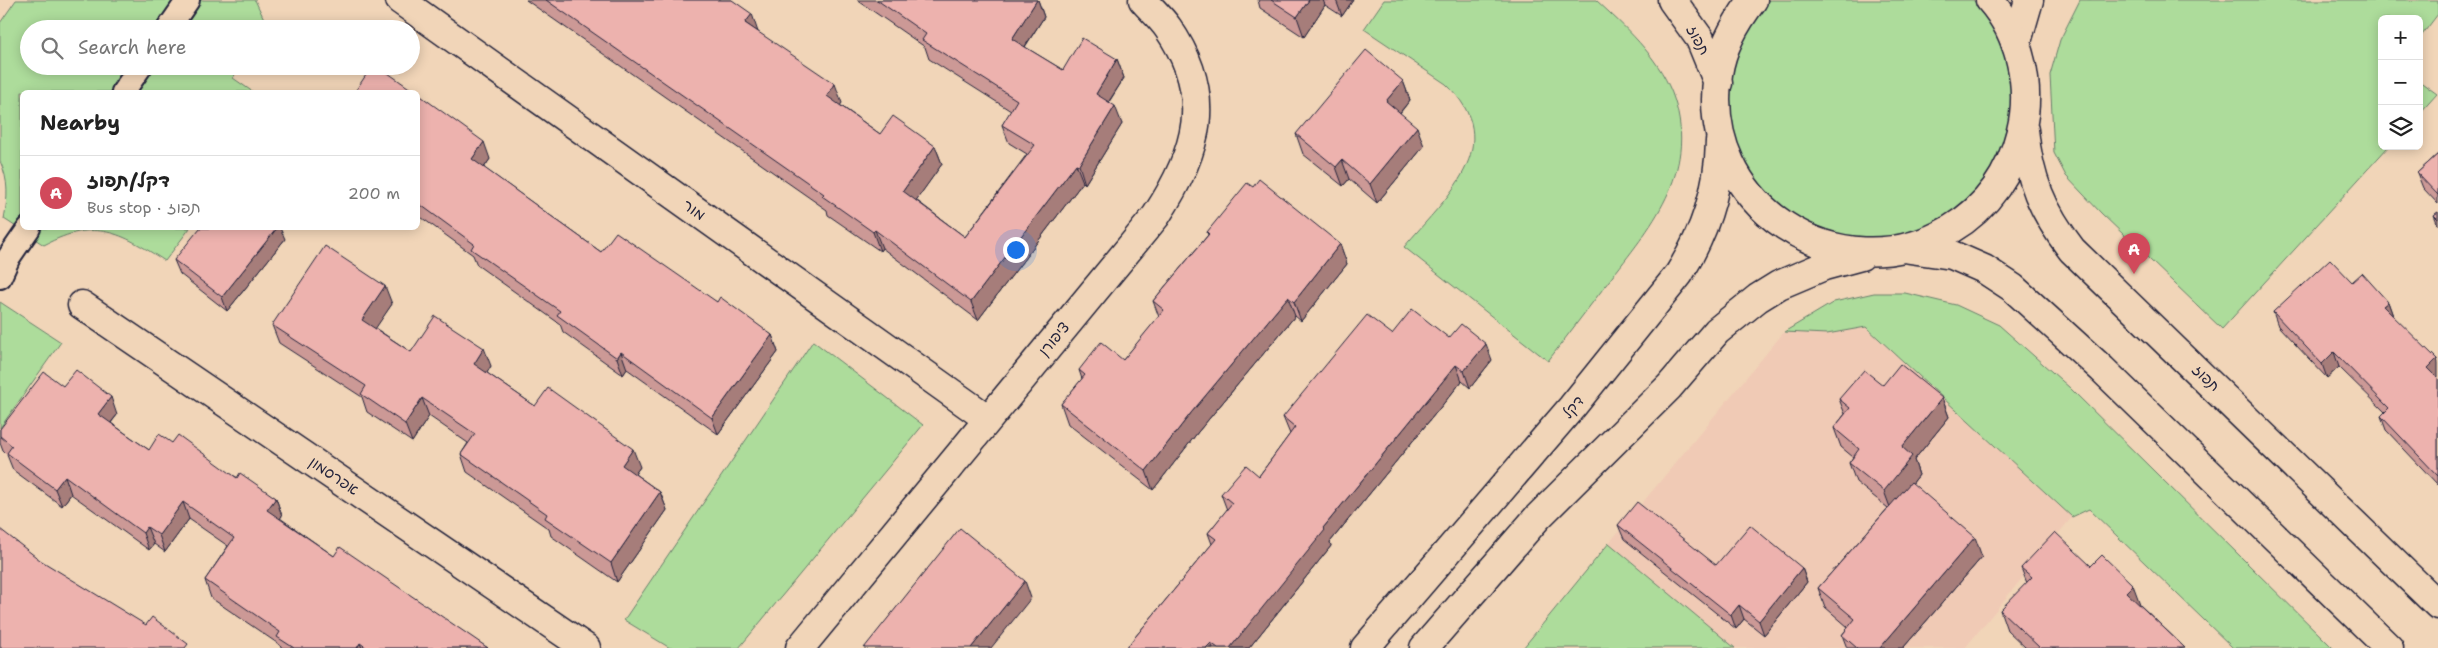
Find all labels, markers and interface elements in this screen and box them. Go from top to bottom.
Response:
map controls [2378,15,2423,150]
button: + [2378,15,2423,60]
search box [20,20,420,75]
street label: תפוז [1682,21,1714,59]
icon: search [38,34,66,62]
text: Search here [78,35,187,60]
button: − [2378,60,2423,105]
button: layers [2378,105,2423,150]
text: Nearby [40,109,120,137]
text: דקל/תפוז [87,168,170,193]
text: A [50,183,62,204]
text: 200 m [348,183,400,204]
street label: מור [679,195,709,225]
text: Bus stop · תפוז [87,197,201,218]
pin: A [2118,233,2150,274]
your location [1003,237,1029,263]
street label: ציפורן [1034,318,1074,360]
street label: תפוז [2188,360,2224,396]
street label: דקל [1558,391,1588,423]
street label: אפרסמון [305,452,363,500]

